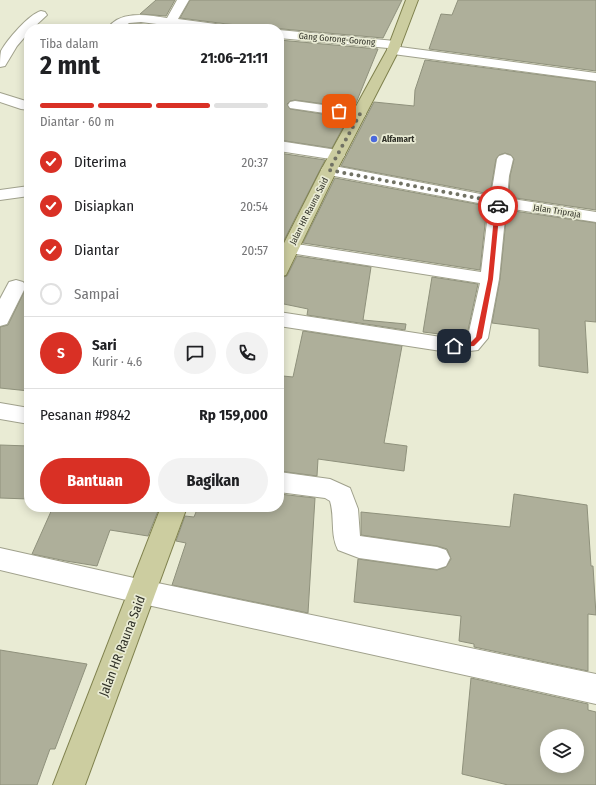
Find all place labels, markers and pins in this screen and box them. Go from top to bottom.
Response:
pin [322,94,356,128]
marker: Alfamart [369,134,379,144]
place label: Alfamart [381,134,415,144]
pin [437,329,471,363]

